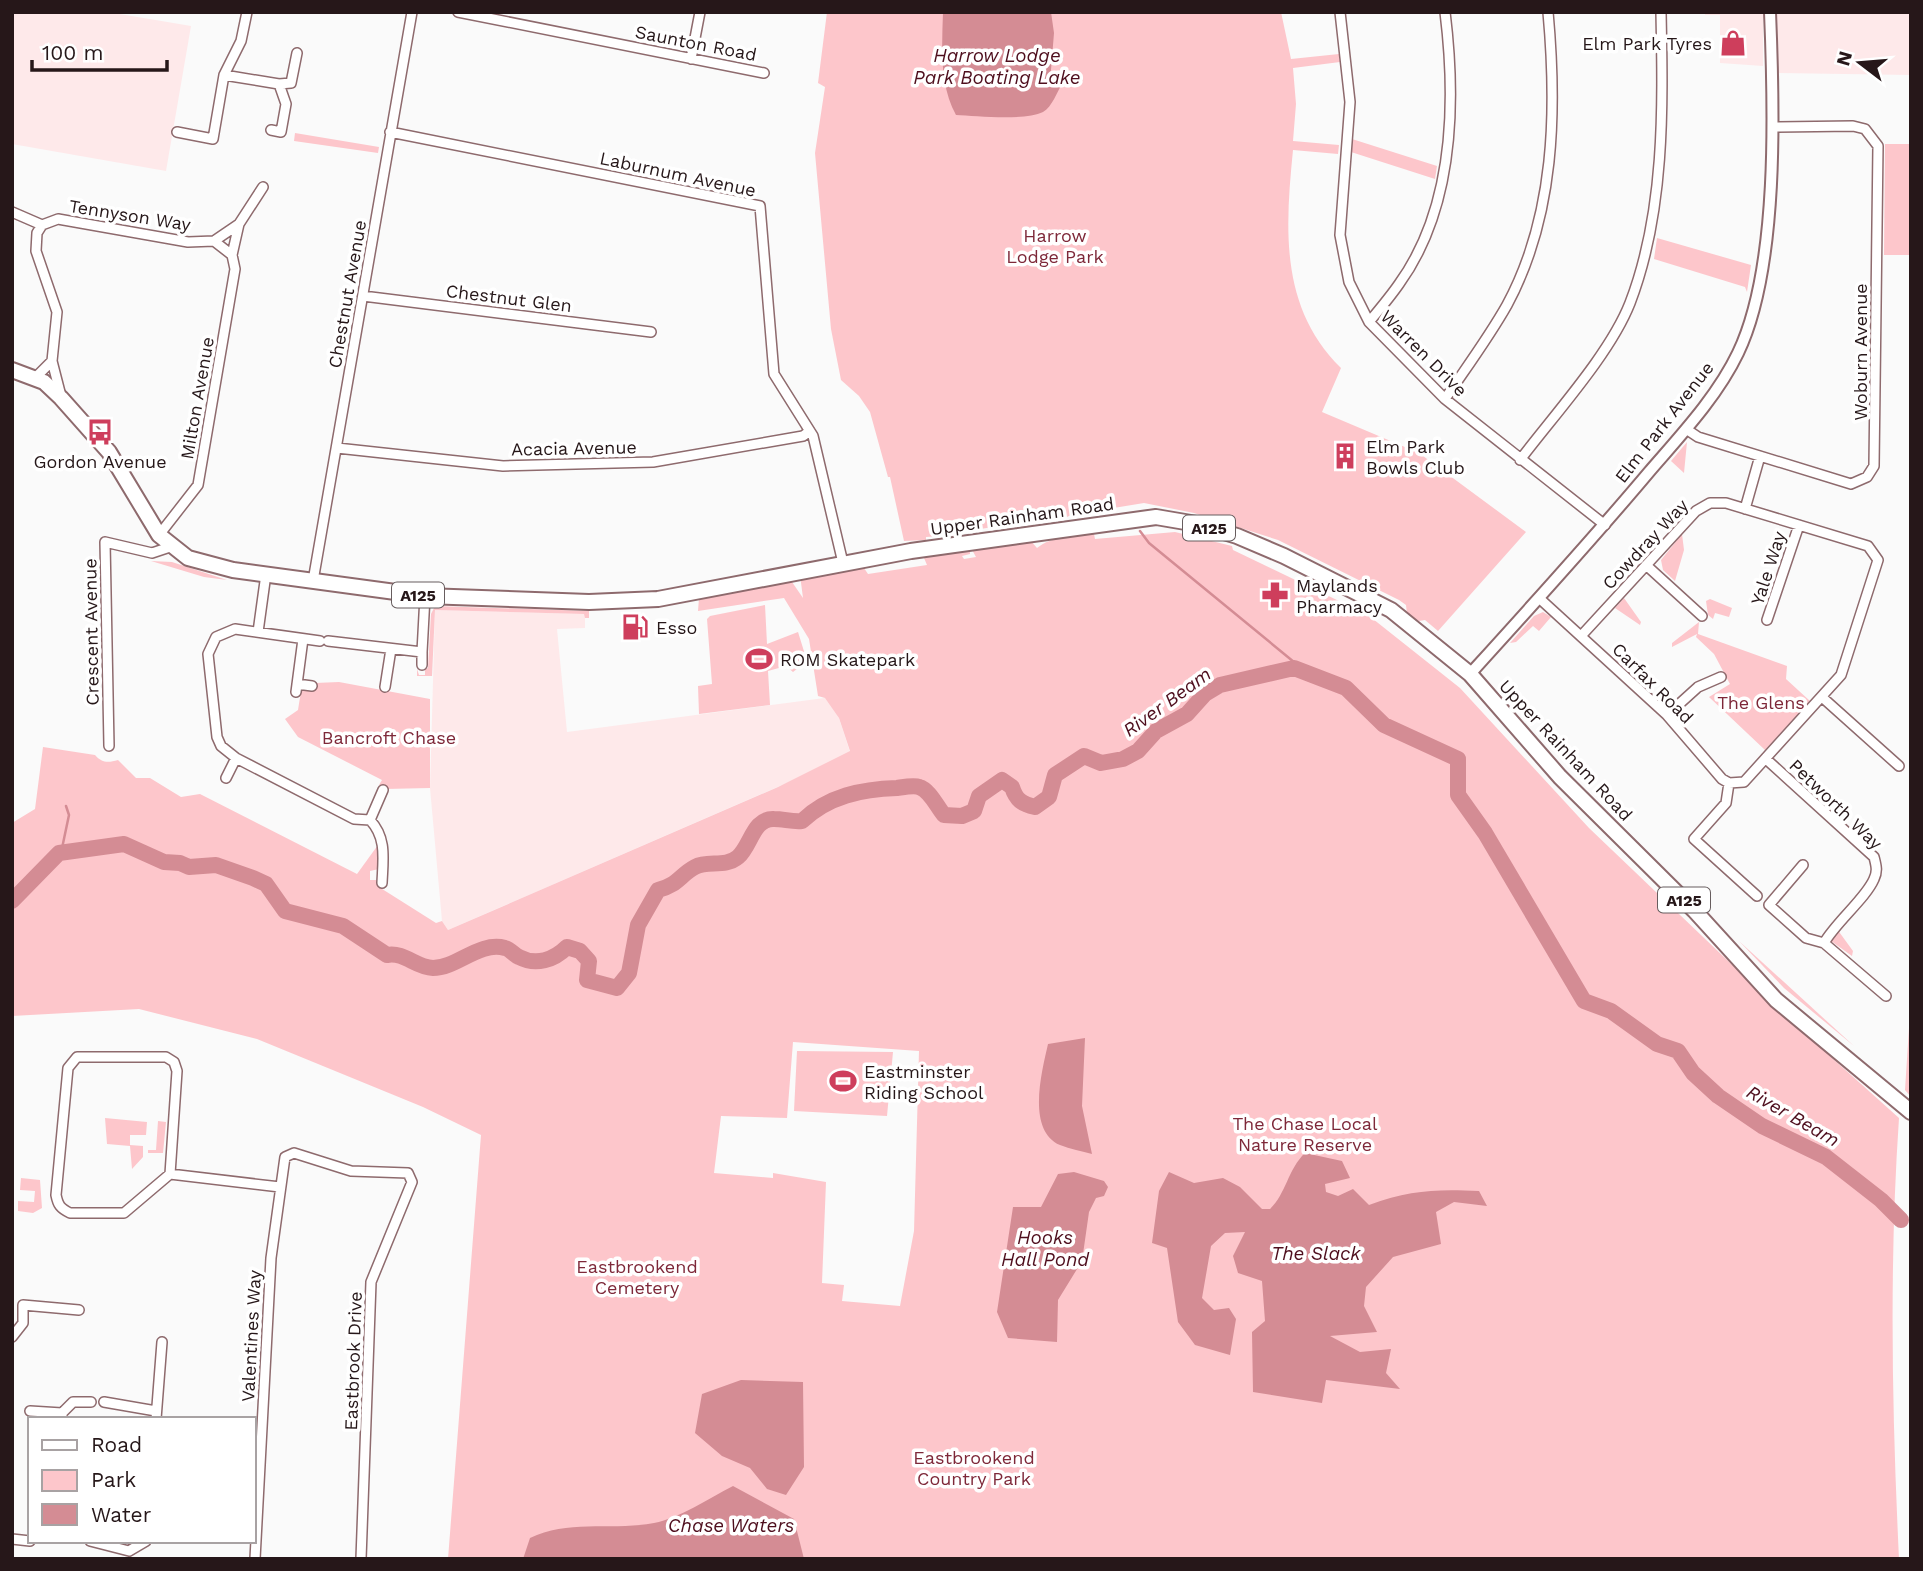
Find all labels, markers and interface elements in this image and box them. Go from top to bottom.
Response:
street label: Saunton Road [634,21,758,65]
scale bar [32,28,166,72]
shop icon: Elm Park Tyres [1718,28,1748,58]
north arrow [1825,28,1895,98]
place label: Elm Park Tyres [1582,33,1712,54]
text: 100 m [42,40,104,65]
water label: Harrow Lodge Park Boating Lake [913,44,1081,89]
text: N [1831,49,1857,68]
street label: Laburnum Avenue [598,147,758,201]
street label: Tennyson Way [68,195,193,235]
street label: Chestnut Avenue [324,218,370,370]
park label: Harrow Lodge Park [1006,225,1104,267]
street label: Chestnut Glen [445,280,573,316]
street label: Woburn Avenue [1850,283,1871,421]
street label: Warren Drive [1376,305,1472,401]
street label: Milton Avenue [176,335,218,461]
street label: Elm Park Avenue [1610,357,1718,487]
bus stop icon: Gordon Avenue [85,417,115,447]
street label: Acacia Avenue [511,436,637,460]
place label: Elm Park Bowls Club [1366,436,1465,478]
building icon: Elm Park Bowls Club [1330,441,1360,471]
place label: Gordon Avenue [33,451,167,472]
street label: Upper Rainham Road [929,493,1115,539]
street label: Cowdray Way [1598,494,1693,593]
road number: A125 [1183,516,1235,540]
street label: Yale Way [1746,528,1790,607]
street label: Crescent Avenue [79,558,103,706]
place label: Maylands Pharmacy [1296,575,1383,617]
pharmacy icon: Maylands Pharmacy [1260,580,1290,610]
road number: A125 [392,582,444,608]
fuel station icon: Esso [620,612,650,642]
place label: Esso [656,617,697,638]
street label: Carfax Road [1608,638,1698,728]
sports icon: ROM Skatepark [744,644,774,674]
place label: ROM Skatepark [780,649,915,670]
water label: River Beam [1118,662,1216,742]
street label: Upper Rainham Road [1495,675,1637,825]
park label: The Glens [1717,692,1805,713]
park label: Bancroft Chase [322,727,456,748]
street label: Petworth Way [1785,755,1887,854]
road number: A125 [1658,888,1710,912]
place label: Eastminster Riding School [864,1061,984,1103]
sports icon: Eastminster Riding School [828,1066,858,1096]
water label: River Beam [1743,1080,1843,1152]
park label: The Chase Local Nature Reserve [1233,1113,1378,1155]
water label: Hooks Hall Pond [1001,1226,1090,1271]
water label: The Slack [1271,1242,1361,1265]
park label: Eastbrookend Cemetery [576,1256,698,1298]
street label: Valentines Way [237,1269,265,1403]
street label: Eastbrook Drive [340,1291,366,1431]
legend [28,1417,256,1543]
text: Road [91,1432,142,1457]
park label: Eastbrookend Country Park [913,1447,1035,1489]
text: Park [91,1467,136,1492]
text: Water [91,1502,152,1527]
water label: Chase Waters [668,1514,794,1537]

